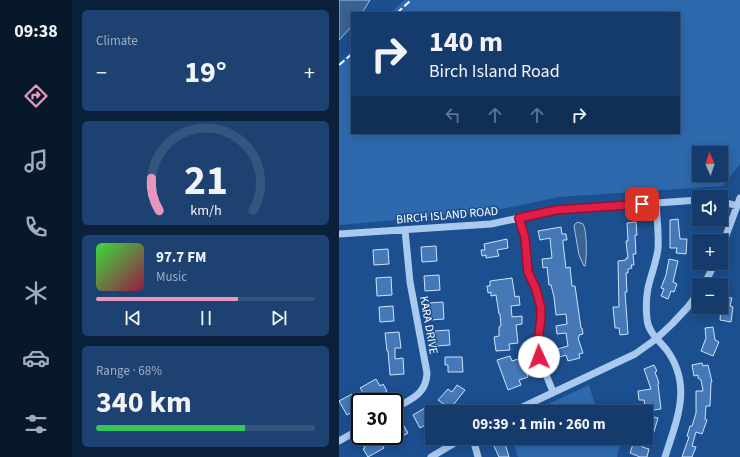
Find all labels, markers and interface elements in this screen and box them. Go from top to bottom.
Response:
text: 09:38 [14,19,58,44]
text: 140 m [429,22,503,62]
icon: right [363,28,415,80]
text: Climate [96,32,138,50]
text: 19° [184,51,227,94]
text: − [96,57,107,89]
text: + [304,57,315,89]
text: Birch Island Road [429,59,560,84]
icon: directions [22,82,50,110]
icon: left [442,104,464,126]
icon: ahead [484,104,506,126]
icon: ahead [526,104,548,126]
icon: right [568,104,590,126]
north arrow [692,146,728,182]
map controls [692,146,728,314]
icon: music [22,147,50,175]
text: 21 [184,151,227,211]
pin [625,187,659,221]
button: sound [692,190,728,226]
icon: arrive [631,193,653,215]
text: km/h [190,200,221,221]
street label: BIRCH ISLAND ROAD [395,203,499,228]
icon: phone [22,213,50,241]
button: + [692,234,728,270]
text: 97.7 FM [156,247,207,268]
text: Music [156,268,187,286]
button: − [692,278,728,314]
icon: climate [22,279,50,307]
street label: KARA DRIVE [415,295,442,356]
icon: previous [122,307,144,329]
icon: pause [195,307,217,329]
icon: next [268,307,290,329]
position arrow [518,336,560,378]
icon: car [22,344,50,372]
text: Range · 68% [96,362,162,380]
text: 340 km [96,381,192,424]
speed limit sign: 30 [351,393,403,445]
icon: filters [22,410,50,438]
text: 09:39 · 1 min · 260 m [472,414,606,435]

